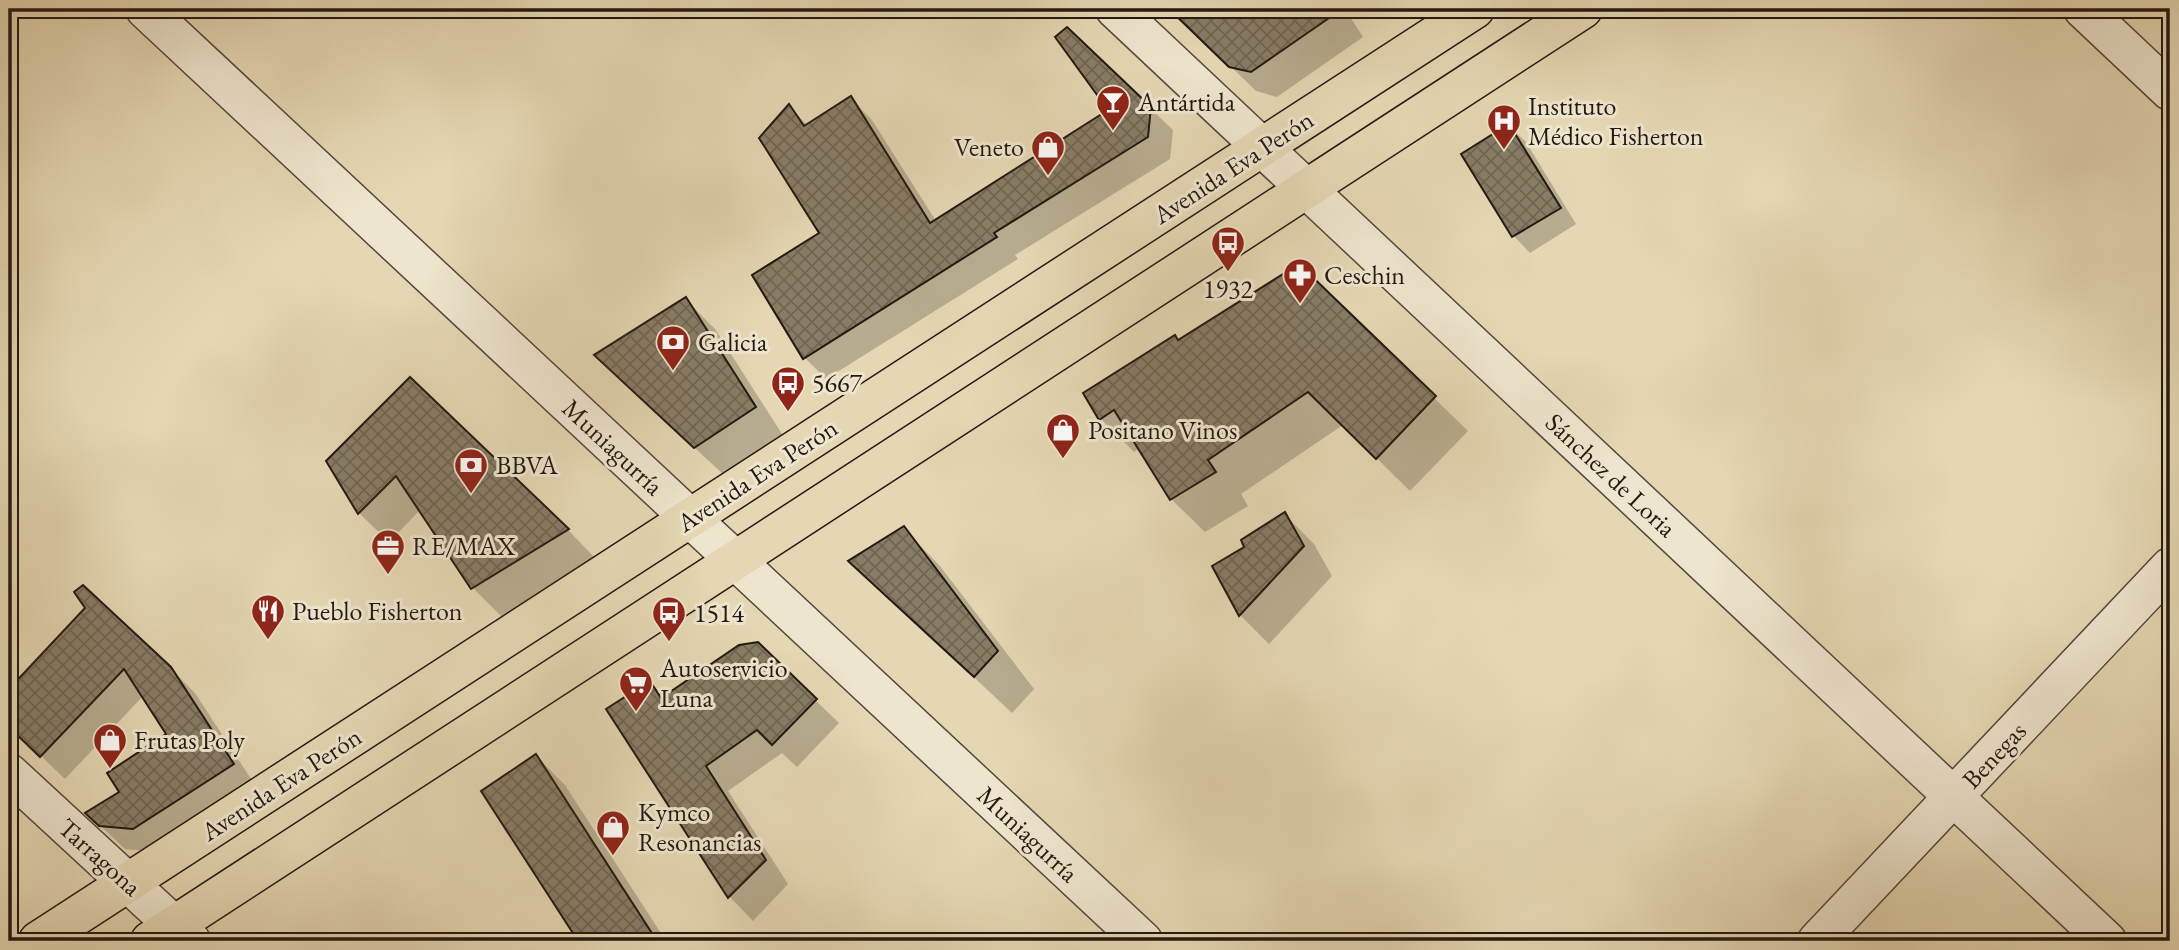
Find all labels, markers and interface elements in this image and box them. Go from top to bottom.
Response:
bar icon: Antártida [1094,83,1132,132]
place label: Antártida [1137,85,1236,119]
place label: Instituto Médico Fisherton [1528,89,1704,153]
street label: Avenida Eva Perón [1145,102,1320,232]
hospital icon: Instituto Médico Fisherton [1485,102,1523,151]
shop icon: Veneto [1029,128,1067,177]
place label: Veneto [954,130,1024,164]
bus stop icon: 1932 [1209,224,1247,273]
pharmacy icon: Ceschin [1281,256,1319,305]
place label: Ceschin [1324,258,1405,292]
place label: 1932 [1203,272,1253,306]
bank icon: Galicia [654,323,692,372]
place label: Galicia [698,325,768,359]
bus stop icon: 5667 [769,364,807,413]
place label: 5667 [812,366,862,400]
street label: Muniagurría [555,391,671,503]
street label: Sánchez de Loria [1538,406,1684,545]
street label: Avenida Eva Perón [669,410,844,540]
shop icon: Positano Vinos [1044,411,1082,460]
place label: Positano Vinos [1088,413,1237,447]
bank icon: BBVA [452,446,490,495]
place label: BBVA [496,448,559,482]
office icon: RE/MAX [369,527,407,576]
place label: RE/MAX [412,529,516,563]
restaurant icon: Pueblo Fisherton [249,592,287,641]
place label: Pueblo Fisherton [292,594,463,628]
bus stop icon: 1514 [650,594,688,643]
place label: 1514 [694,596,744,630]
place label: Autoservicio Luna [659,651,788,715]
supermarket icon: Autoservicio Luna [617,664,655,713]
street label: Benegas [1955,714,2033,796]
street label: Avenida Eva Perón [193,719,368,849]
shop icon: Frutas Poly [91,721,129,770]
place label: Frutas Poly [134,723,246,757]
street label: Muniagurría [970,778,1086,890]
place label: Kymco Resonancias [638,795,762,859]
shop icon: Kymco Resonancias [594,808,632,857]
street label: Tarragona [51,811,149,904]

